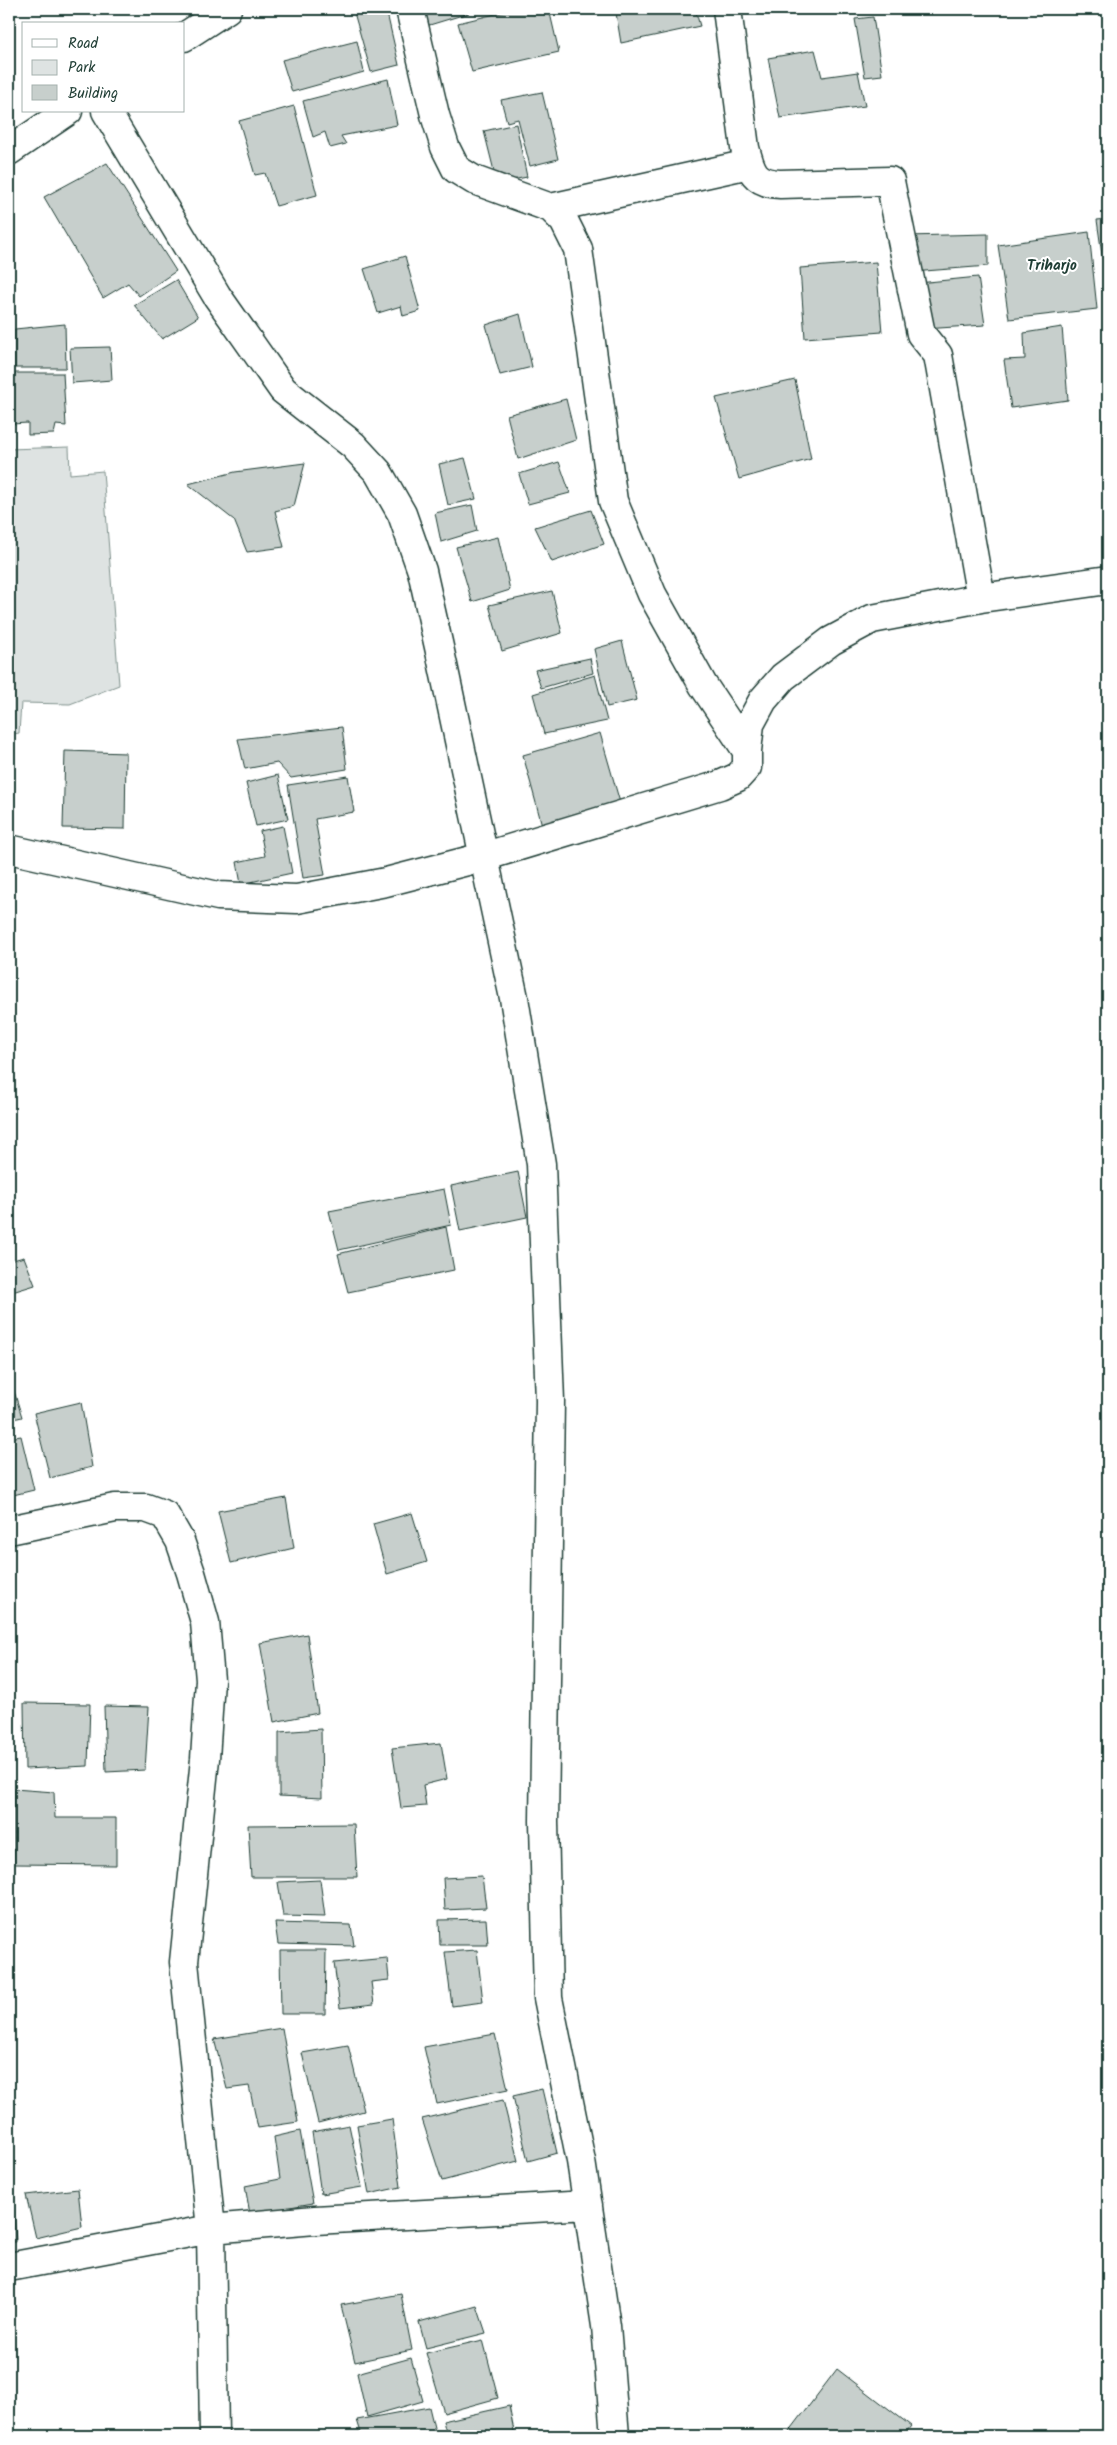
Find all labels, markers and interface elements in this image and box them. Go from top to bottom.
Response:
legend [22,22,185,112]
text: Road [68,32,99,56]
text: Park [68,56,96,80]
text: Building [68,82,118,106]
district label: Triharjo [1027,254,1077,278]

